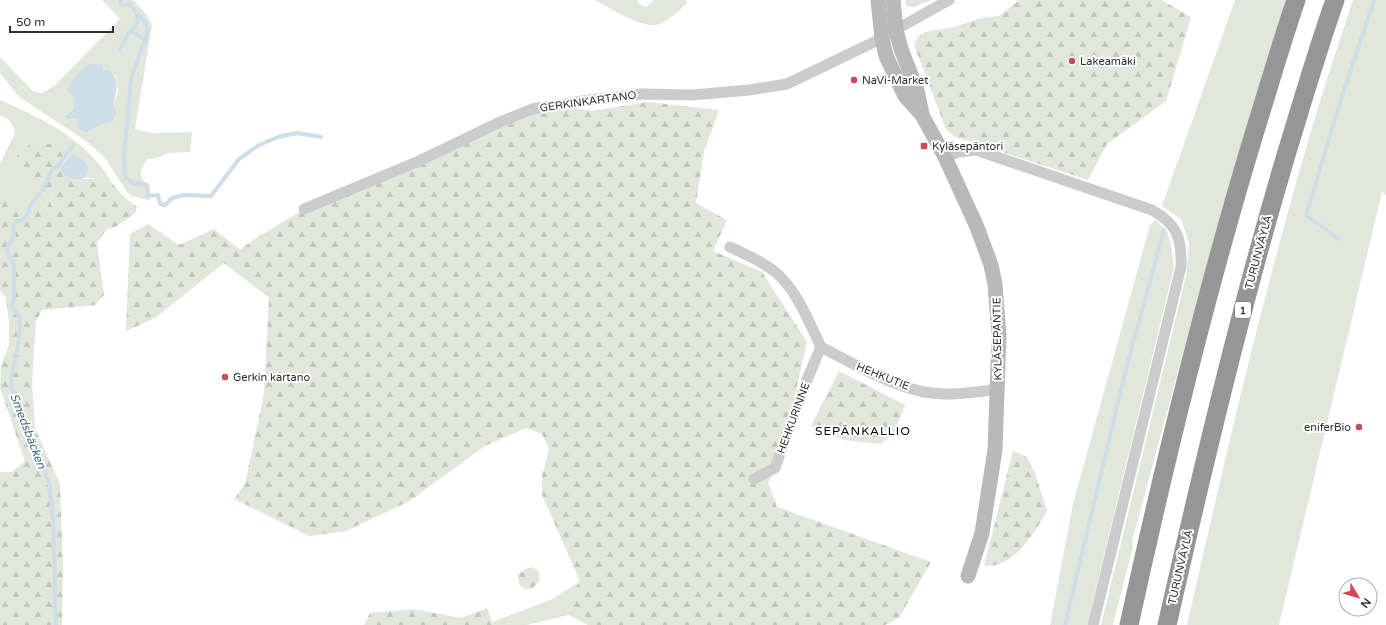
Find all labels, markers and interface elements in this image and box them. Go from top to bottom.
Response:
scale bar [10,8,113,34]
text: 50 m [16,15,45,29]
place label: Lakeamäki [1080,55,1136,68]
marker: Lakeamäki [1067,56,1077,66]
place label: NaVi-Market [862,74,929,87]
marker: NaVi-Market [849,75,859,85]
street label: GERKINKARTANO [539,88,637,115]
place label: Kyläsepäntori [932,140,1003,153]
marker: Kyläsepäntori [919,141,929,151]
street label: TURUNVÄYLÄ [1242,214,1275,291]
street label: KYLÄSEPÄNTIE [990,297,1005,381]
road number: 1 [1235,302,1251,318]
street label: HEHKUTIE [854,360,911,393]
place label: Gerkin kartano [233,371,310,384]
marker: Gerkin kartano [220,372,230,382]
street label: HEHKURINNE [775,381,812,456]
water label: Smedsbäcken [7,391,49,471]
place label: eniferBio [1304,421,1351,434]
marker: eniferBio [1354,422,1364,432]
district label: SEPÄNKALLIO [815,424,911,438]
street label: TURUNVÄYLÄ [1166,529,1195,606]
north arrow [1338,577,1378,617]
text: N [1358,595,1373,610]

